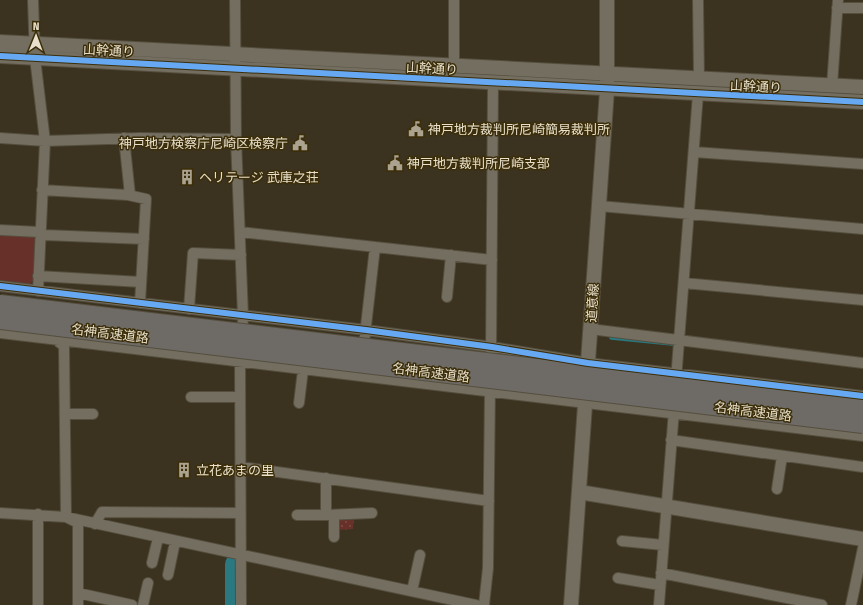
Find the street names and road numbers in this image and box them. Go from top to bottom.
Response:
street label: 山幹通り [83,42,135,59]
street label: 山幹通り [406,60,458,77]
street label: 山幹通り [730,78,782,95]
street label: 道意線 [584,283,601,323]
street label: 名神高速道路 [70,321,150,346]
street label: 名神高速道路 [391,360,471,385]
street label: 名神高速道路 [713,399,793,424]

